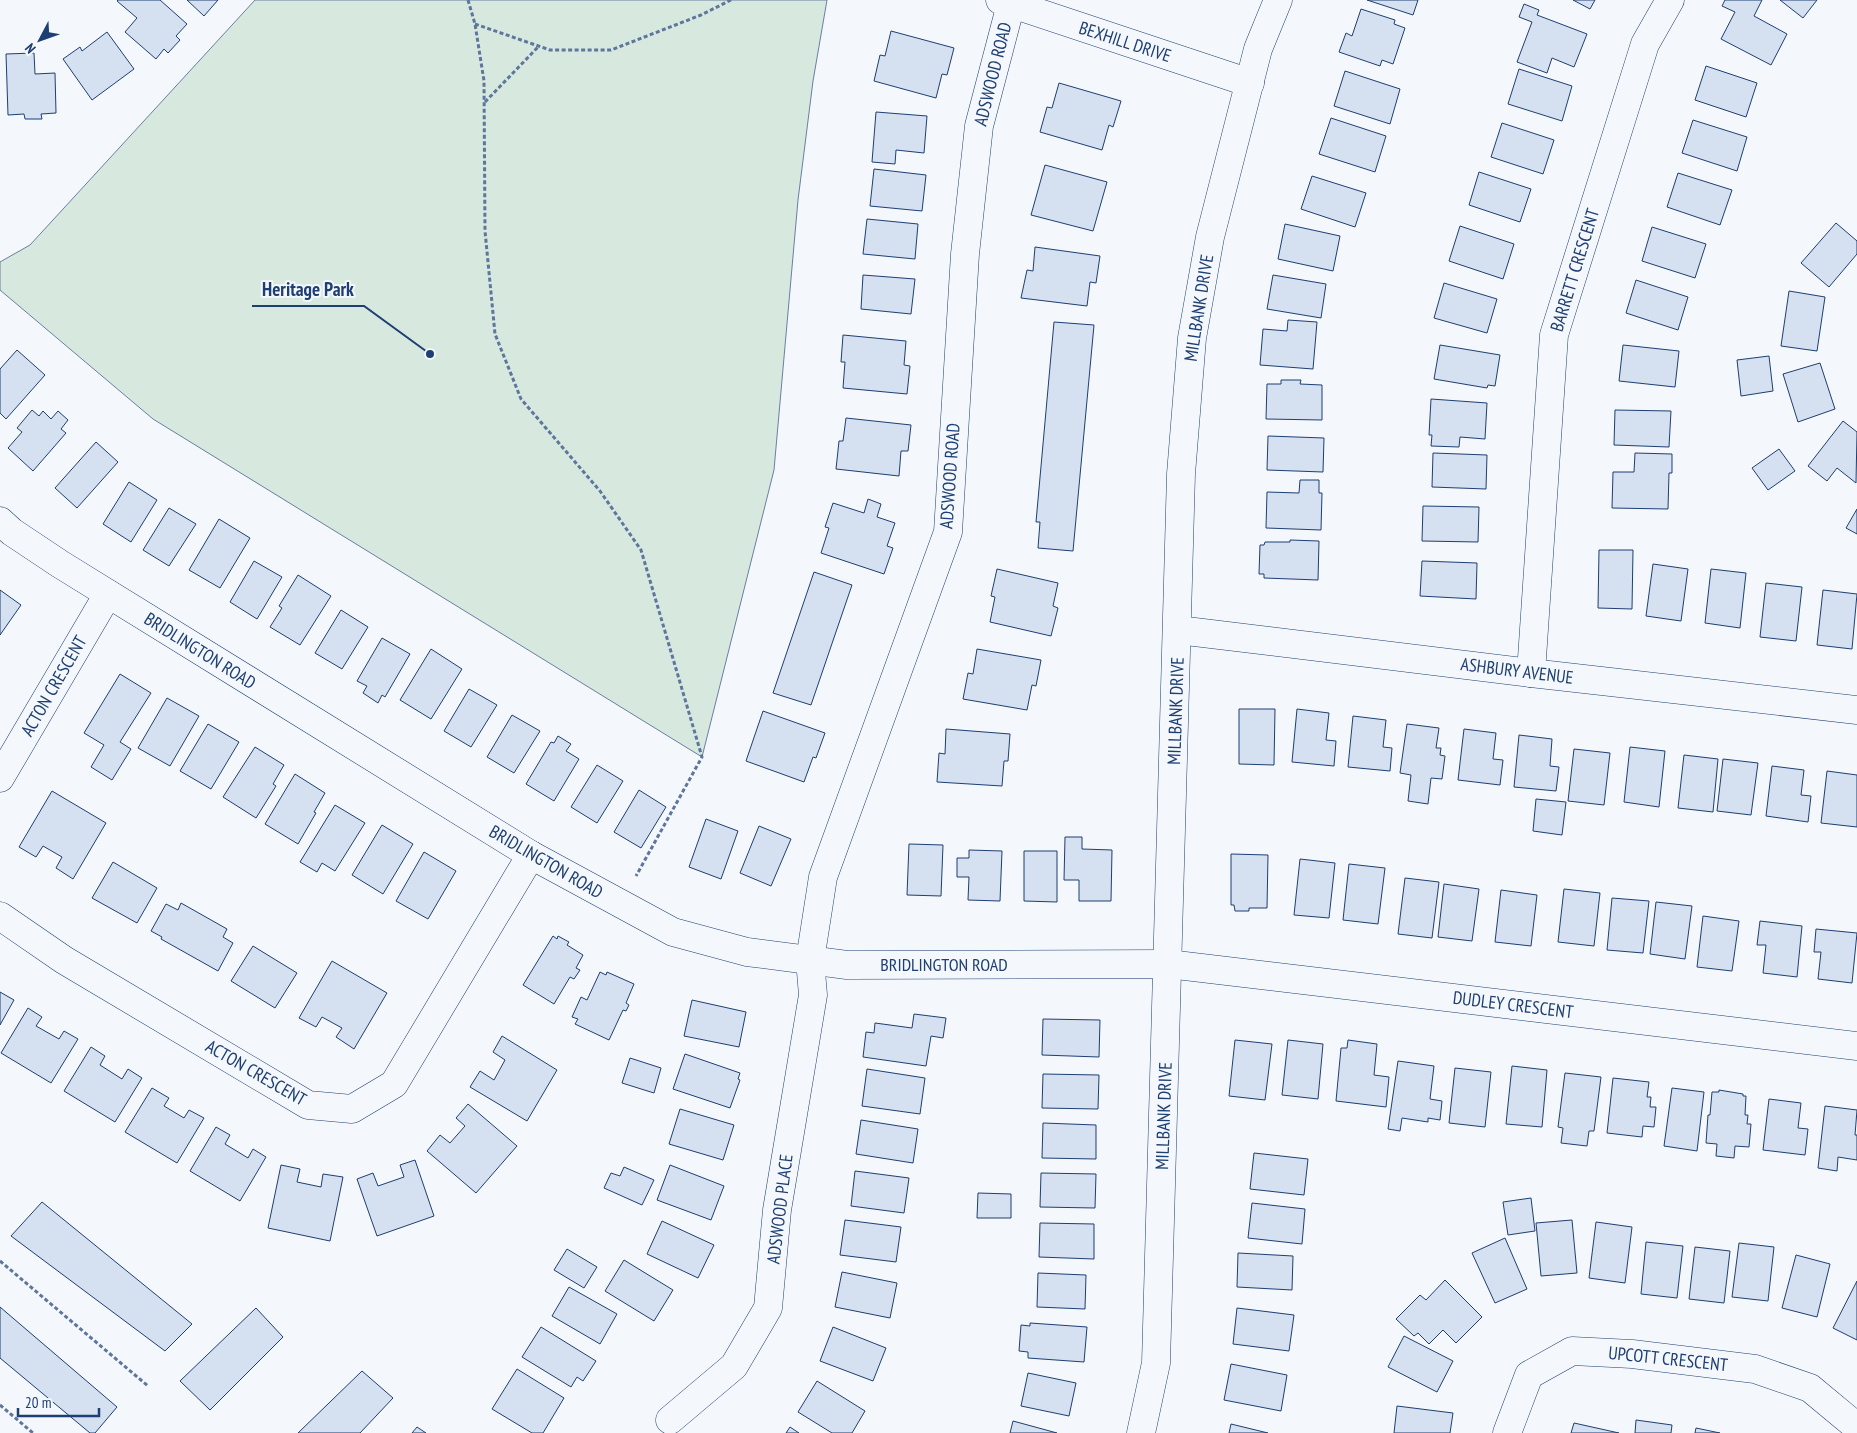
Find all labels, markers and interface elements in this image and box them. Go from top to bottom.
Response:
north arrow [15,15,65,65]
street label: BEXHILL DRIVE [1076,16,1174,67]
street label: ADSWOOD ROAD [969,20,1017,128]
text: N [21,40,39,57]
street label: BARRETT CRESCENT [1545,205,1604,334]
street label: MILLBANK DRIVE [1179,253,1218,363]
callout: Heritage Park [252,272,364,306]
text: Heritage Park [262,277,354,301]
street label: ADSWOOD ROAD [934,422,965,530]
street label: BRIDLINGTON ROAD [140,607,260,694]
street label: ACTON CRESCENT [15,631,92,740]
street label: ASHBURY AVENUE [1459,652,1575,689]
street label: MILLBANK DRIVE [1162,657,1189,765]
street label: BRIDLINGTON ROAD [485,820,607,903]
street label: BRIDLINGTON ROAD [880,953,1008,976]
street label: DUDLEY CRESCENT [1452,986,1575,1023]
street label: ACTON CRESCENT [202,1034,311,1111]
street label: MILLBANK DRIVE [1150,1062,1177,1170]
street label: ADSWOOD PLACE [761,1153,798,1265]
street label: UPCOTT CRESCENT [1607,1341,1729,1376]
scale bar [18,1386,99,1418]
text: 20 m [25,1393,51,1412]

